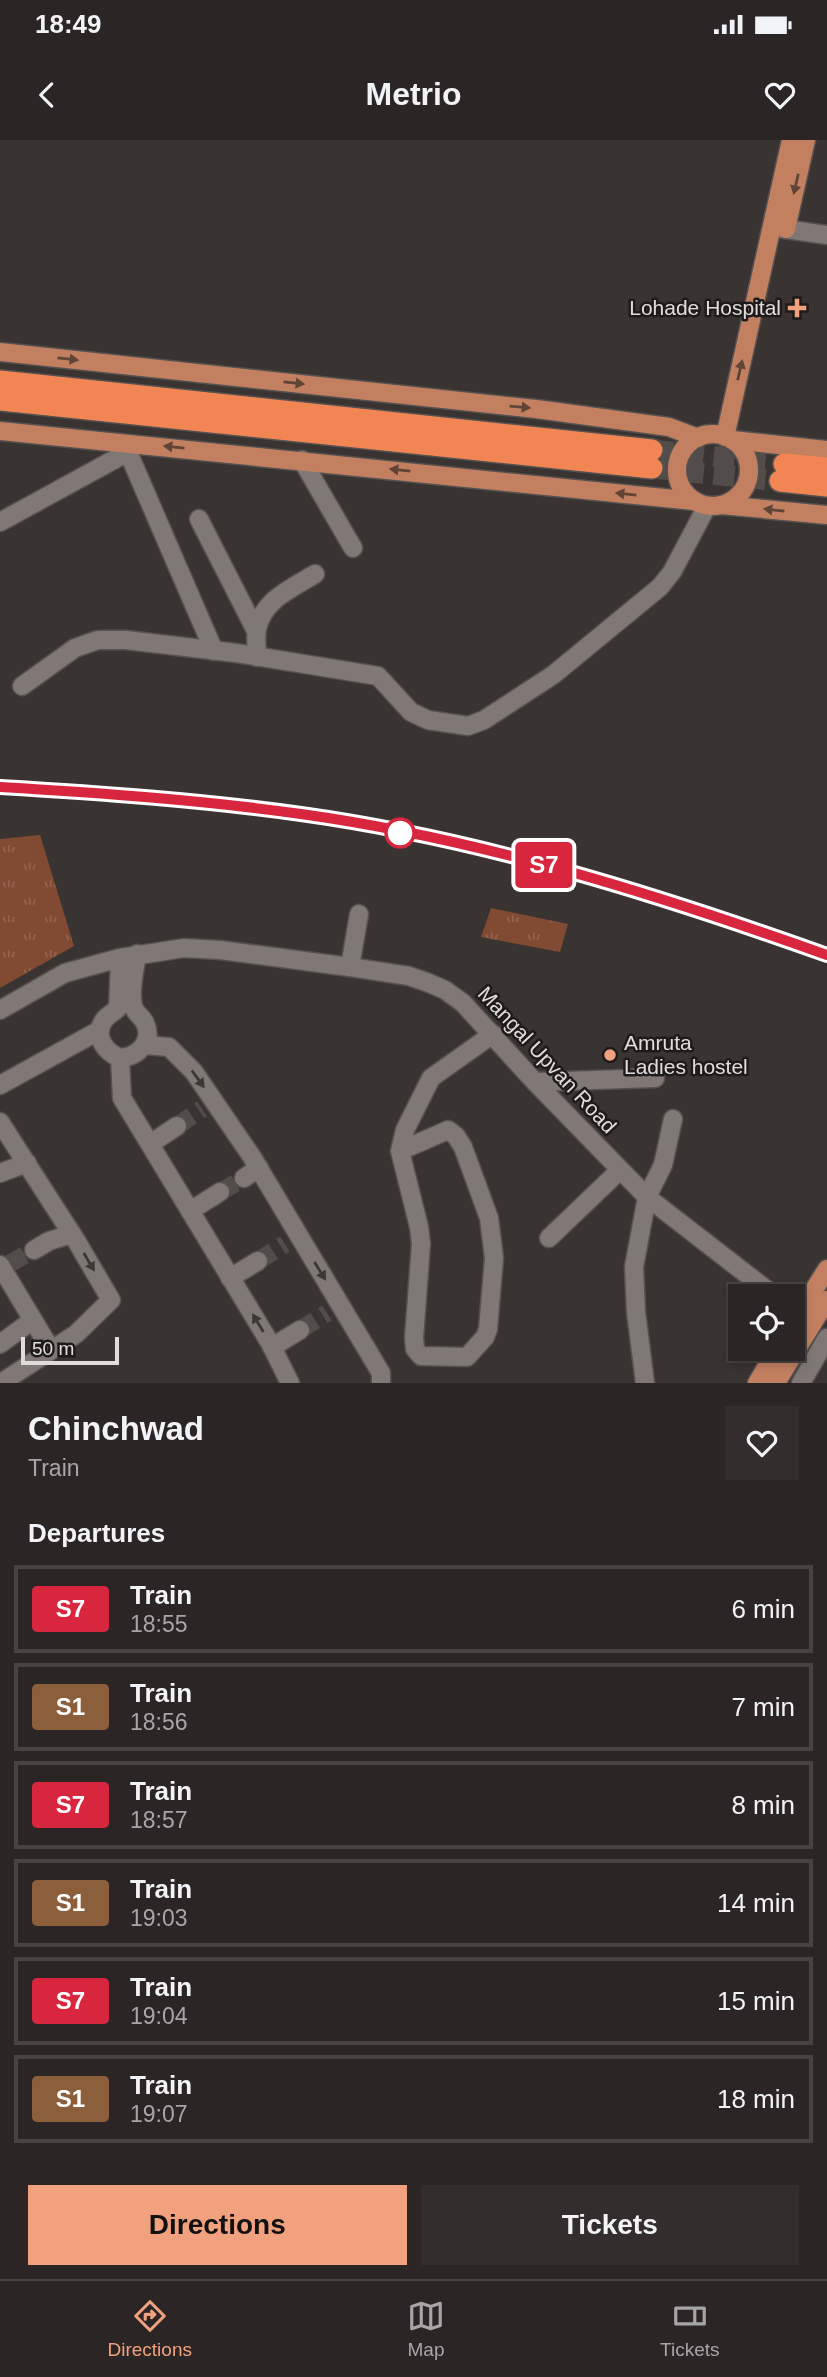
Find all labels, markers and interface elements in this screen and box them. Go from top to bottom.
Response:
text: 18:49 [35,9,102,39]
icon: back [28,76,66,114]
text: Metrio [366,76,462,112]
icon: heart [761,76,799,114]
one-way arrow [791,173,802,195]
place label: Lohade Hospital [629,296,781,319]
marker: Lohade Hospital [787,298,807,318]
one-way arrow [57,354,79,365]
one-way arrow [735,359,746,381]
one-way arrow [283,378,305,389]
one-way arrow [510,402,532,413]
one-way arrow [163,441,185,452]
one-way arrow [389,465,411,476]
one-way arrow [615,488,637,499]
one-way arrow [763,504,785,515]
unlabelled marker [385,818,415,848]
line badge: S7 [512,842,576,888]
text: S7 [529,851,559,878]
street label: Mangal Upvan Road [474,982,621,1138]
place label: Amruta Ladies hostel [624,1031,748,1078]
marker: Amruta Ladies hostel [602,1047,618,1063]
one-way arrow [191,1070,205,1088]
one-way arrow [83,1253,95,1272]
one-way arrow [313,1261,326,1281]
map controls [728,1284,805,1361]
button: locate [728,1284,805,1361]
one-way arrow [251,1314,264,1333]
scale bar [21,1334,119,1366]
text: 50 m [32,1338,74,1359]
button: heart [725,1406,799,1480]
text: Chinchwad [28,1410,204,1447]
text: Train [28,1455,80,1481]
text: Departures [28,1518,165,1548]
text: Train [130,1580,192,1610]
text: 6 min [731,1594,795,1624]
text: S7 [56,1595,85,1622]
text: 18:55 [130,1611,188,1637]
text: Train [130,1678,192,1708]
text: 7 min [731,1692,795,1722]
text: S1 [56,1693,85,1720]
text: 18:56 [130,1709,188,1735]
text: Train [130,1776,192,1806]
text: 8 min [731,1790,795,1820]
text: S7 [56,1791,85,1818]
text: 18:57 [130,1807,188,1833]
text: Train [130,1874,192,1904]
text: 14 min [717,1888,795,1918]
text: S1 [56,1889,85,1916]
text: 19:03 [130,1905,188,1931]
text: Train [130,1972,192,2002]
text: 15 min [717,1986,795,2016]
text: S7 [56,1987,85,2014]
text: 19:04 [130,2003,188,2029]
text: Train [130,2070,192,2100]
text: 18 min [717,2084,795,2114]
text: S1 [56,2085,85,2112]
text: 19:07 [130,2101,188,2127]
button: Directions [28,2185,407,2265]
button: Tickets [421,2185,799,2265]
tab: Directions [108,2297,192,2361]
tab: Map [407,2297,445,2361]
tab: Tickets [660,2297,719,2361]

